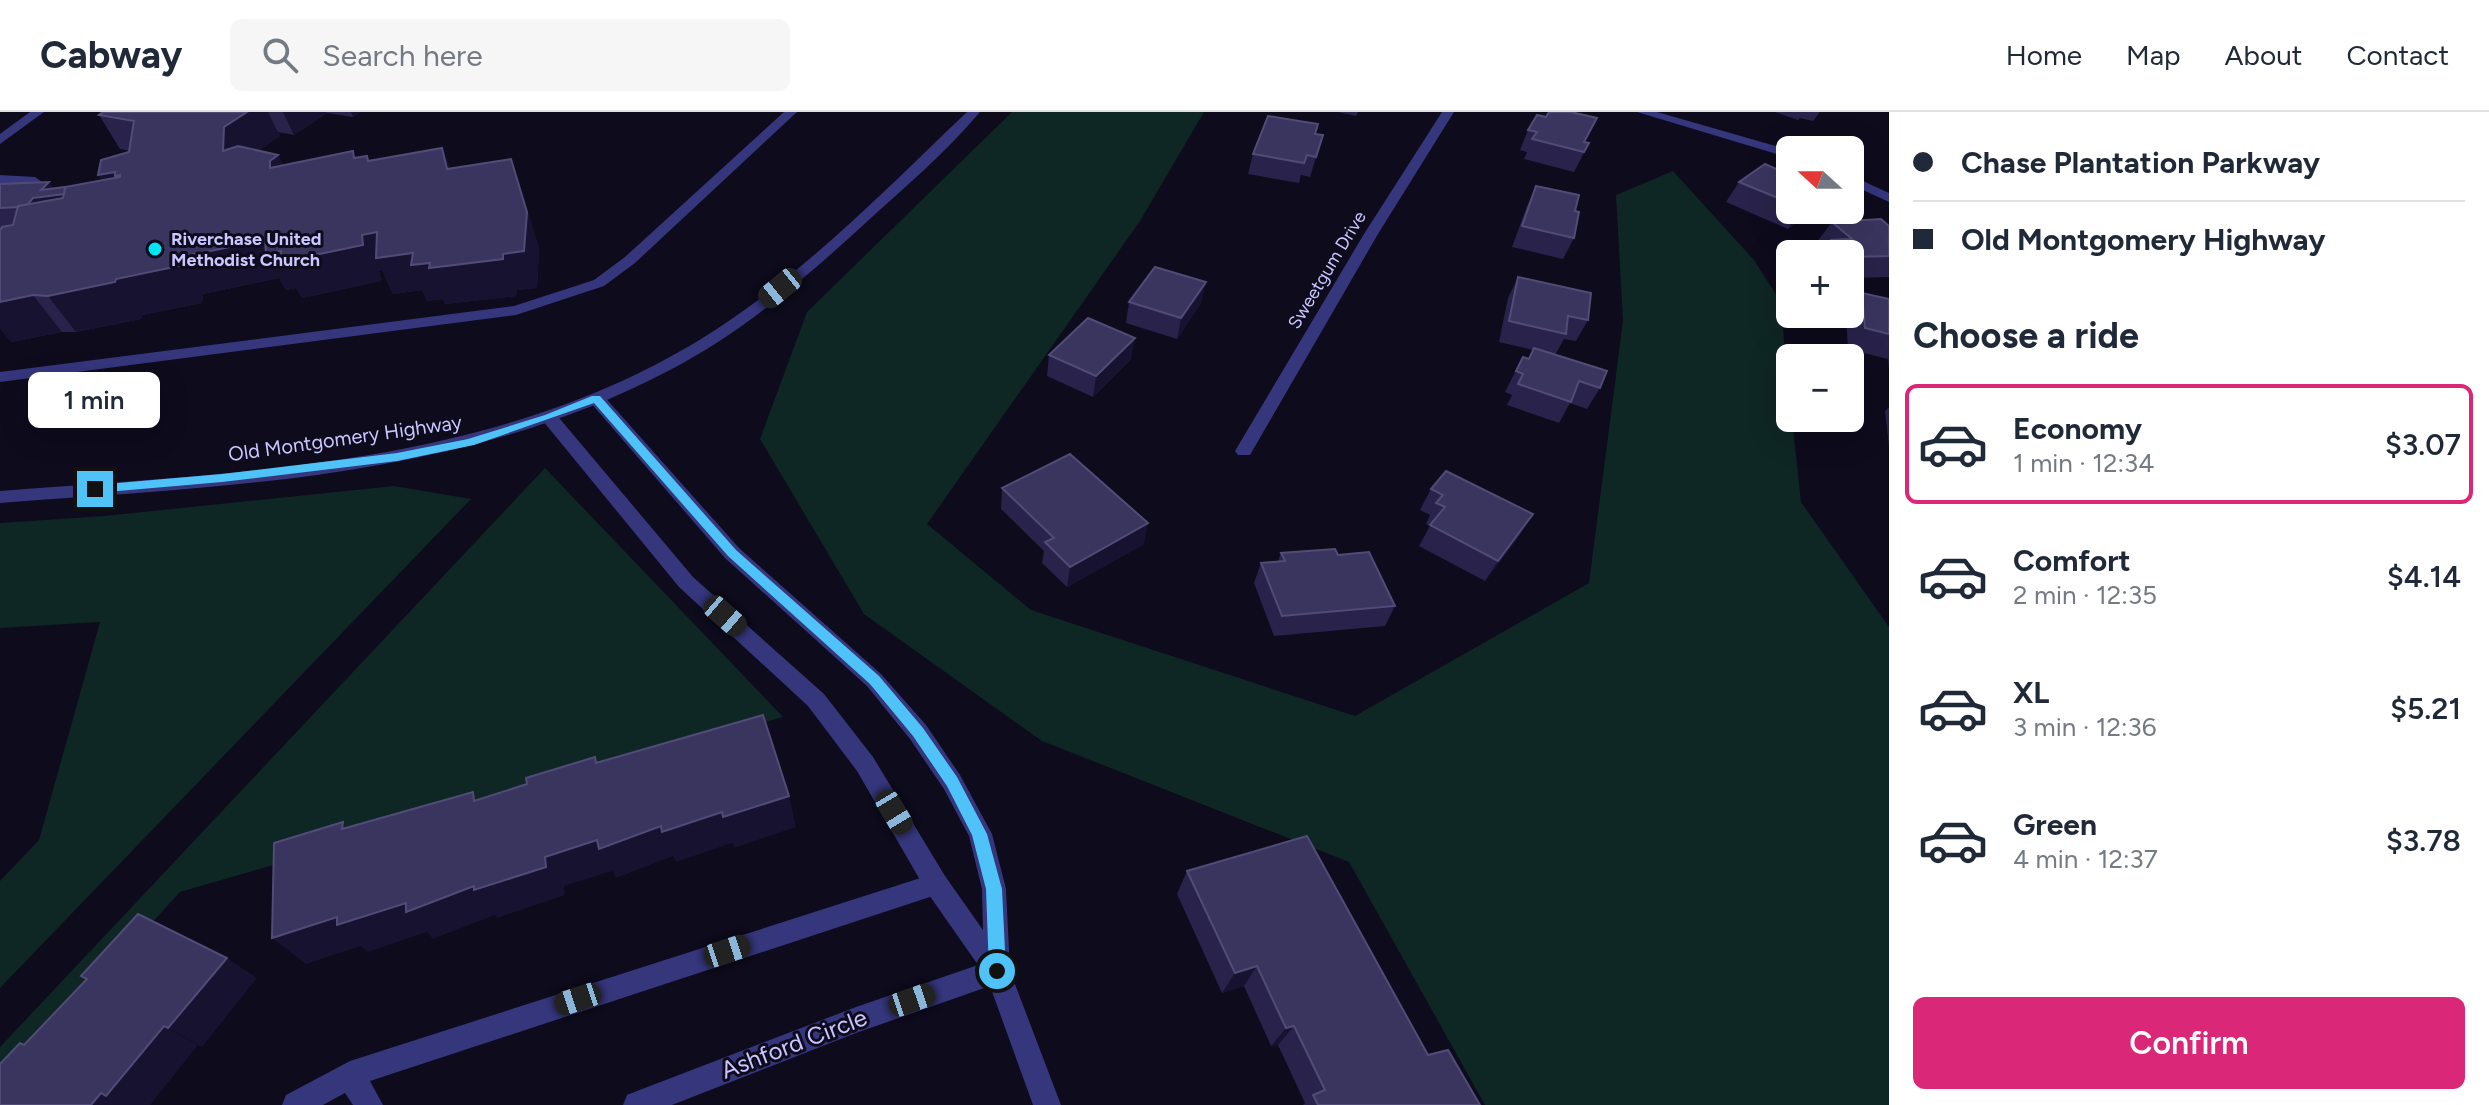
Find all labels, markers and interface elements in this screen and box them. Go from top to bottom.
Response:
search box [230,19,790,91]
text: Cabway [40,32,182,78]
icon: search [258,33,302,77]
text: Search here [322,37,483,74]
text: Home [2006,38,2082,72]
text: Map [2126,38,2181,72]
text: About [2225,38,2302,72]
text: Contact [2346,38,2449,72]
north arrow [1776,136,1864,224]
map controls [1776,136,1864,432]
text: Chase Plantation Parkway [1961,144,2320,181]
street label: Sweetgum Drive [1283,207,1371,333]
text: Old Montgomery Highway [1961,221,2325,258]
place label: Riverchase United Methodist Church [171,228,322,271]
marker: Riverchase United Methodist Church [146,240,164,258]
button: + [1776,240,1864,328]
car [754,264,806,312]
text: Choose a ride [1913,314,2139,357]
button: − [1776,344,1864,432]
callout: 1 min [29,373,161,429]
text: 1 min [64,384,124,416]
icon: car [1917,408,1989,480]
street label: Old Montgomery Highway [227,410,464,466]
text: Economy [2013,410,2142,447]
text: $3.07 [2385,426,2461,463]
text: 1 min · 12:34 [2013,447,2154,479]
route end [77,471,113,507]
icon: car [1917,540,1989,612]
text: Comfort [2013,542,2131,579]
text: $4.14 [2387,558,2461,595]
text: 2 min · 12:35 [2013,579,2157,611]
car [699,591,751,641]
icon: car [1917,672,1989,744]
text: XL [2013,674,2049,711]
text: $5.21 [2390,690,2461,727]
text: 3 min · 12:36 [2013,711,2156,743]
car [871,785,917,839]
icon: car [1917,804,1989,876]
text: Green [2013,806,2097,843]
text: $3.78 [2386,822,2461,859]
text: 4 min · 12:37 [2013,843,2158,875]
car [700,932,754,970]
route start [979,953,1015,989]
car [551,980,605,1018]
car [885,981,939,1019]
button: Confirm [1913,997,2465,1089]
street label: Ashford Circle [717,1002,871,1085]

